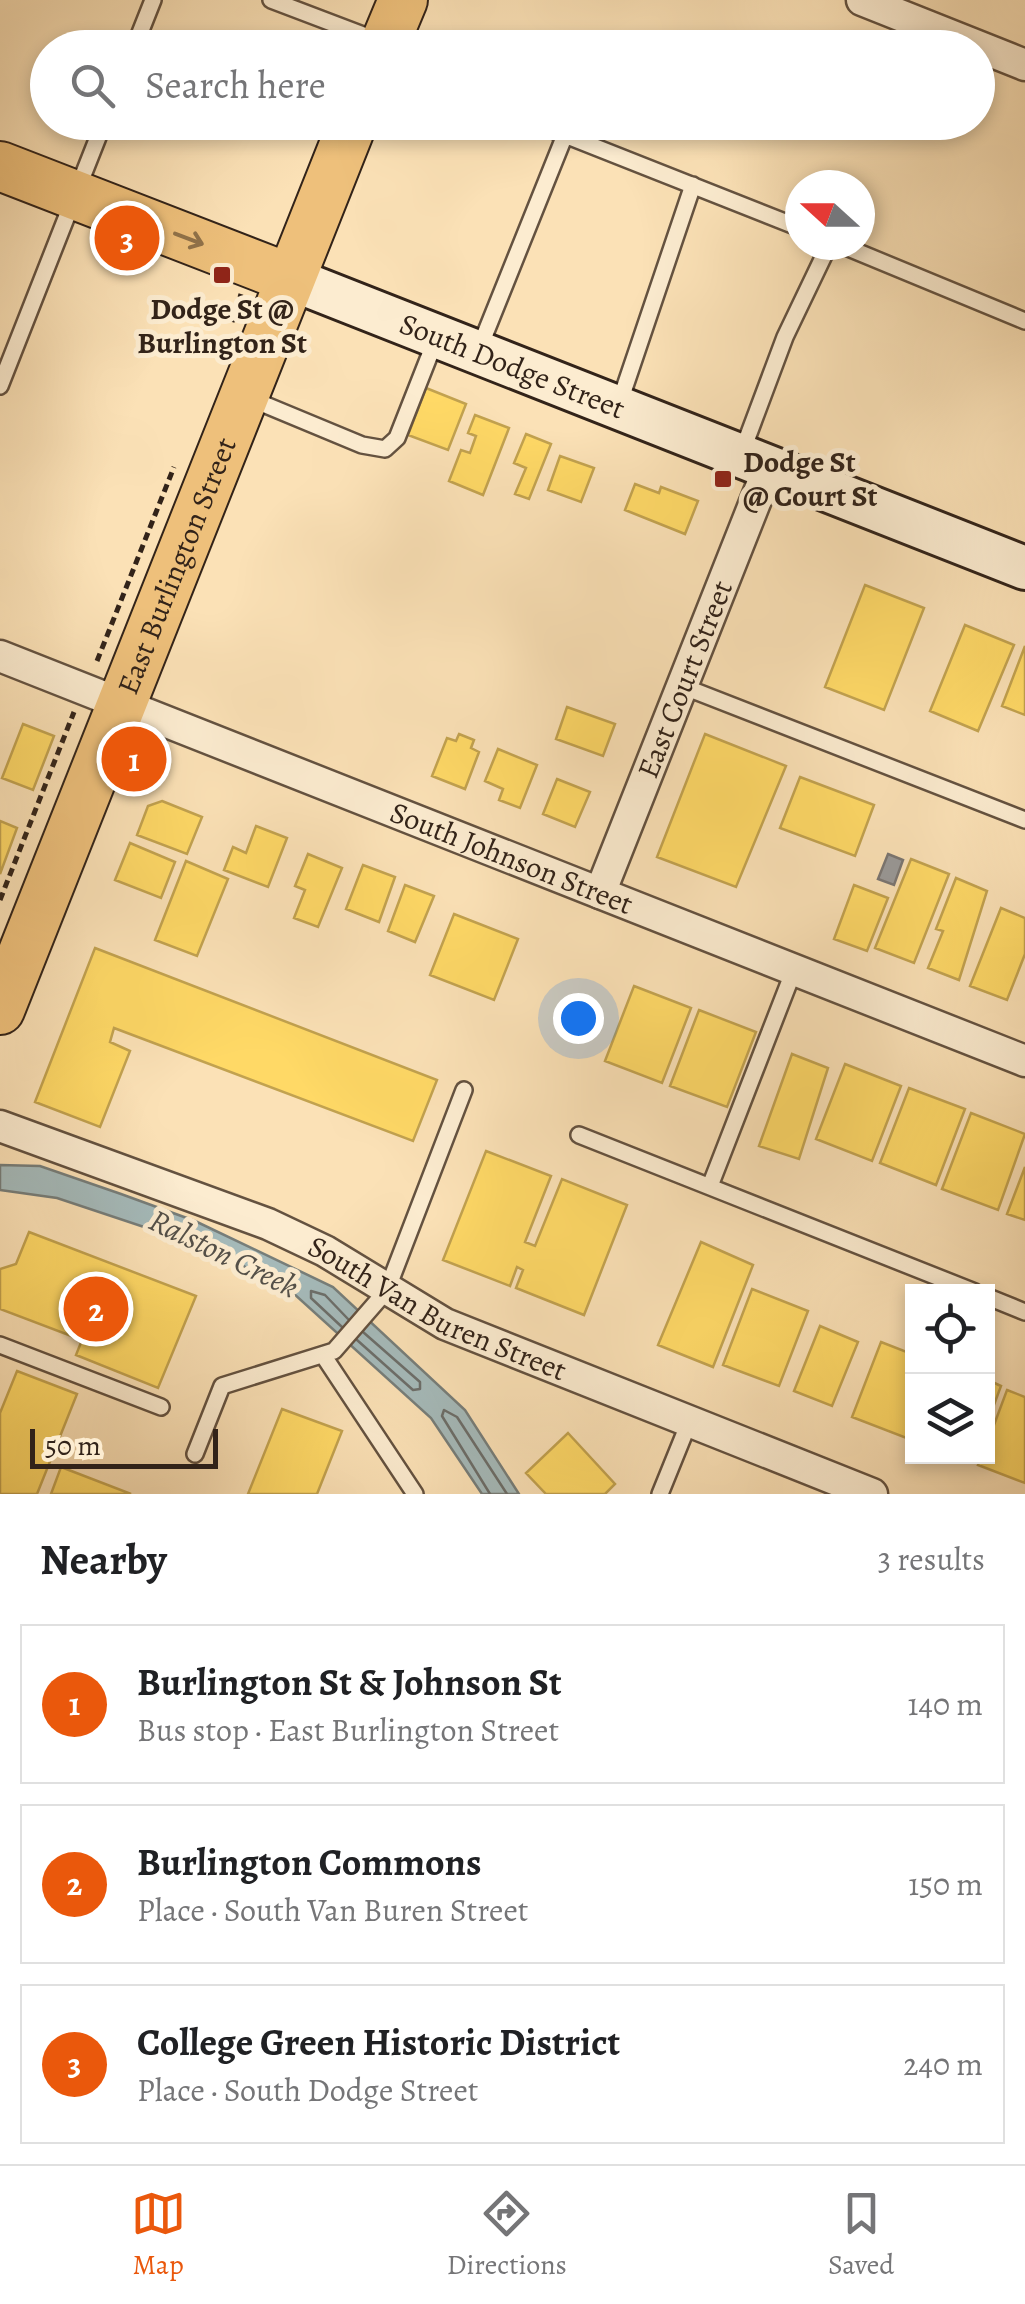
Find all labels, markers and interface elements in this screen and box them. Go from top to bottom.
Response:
search box [30,30,995,140]
icon: search [65,58,120,113]
text: Search here [145,59,326,111]
north arrow [785,170,875,260]
pin: 3 [94,200,160,276]
one-way arrow [172,231,203,249]
marker: Dodge St @ Burlington St [211,264,233,286]
place label: Dodge St @ Burlington St [137,289,307,363]
street label: South Dodge Street [394,304,631,428]
street label: East Burlington Street [108,431,246,700]
place label: Dodge St @ Court St [743,442,878,516]
marker: Dodge St @ Court St [712,468,734,490]
street label: East Court Street [628,574,742,784]
pin: 1 [102,722,166,796]
street label: South Johnson Street [384,792,639,924]
your location [553,993,604,1044]
water label: Ralston Creek [142,1198,306,1308]
street label: South Van Buren Street [302,1226,572,1390]
pin: 2 [64,1272,128,1346]
map controls [905,1284,995,1464]
button: locate [905,1284,995,1374]
button: layers [905,1374,995,1464]
scale bar [30,1424,218,1468]
text: 50 m [45,1427,101,1465]
text: Nearby [40,1531,167,1588]
text: 3 results [878,1537,985,1581]
text: Burlington St & Johnson St [137,1656,562,1708]
text: 1 [69,1682,80,1726]
text: 140 m [908,1682,983,1726]
text: Bus stop · East Burlington Street [137,1708,559,1752]
text: Burlington Commons [137,1836,481,1888]
text: 2 [67,1862,82,1906]
text: 150 m [908,1862,983,1906]
text: Place · South Van Buren Street [137,1888,528,1932]
text: College Green Historic District [137,2016,620,2068]
text: 3 [68,2042,81,2086]
text: 240 m [903,2042,983,2086]
text: Place · South Dodge Street [137,2068,478,2112]
tab: Map [131,2186,186,2284]
tab: Directions [447,2186,567,2284]
tab: Saved [828,2186,894,2284]

